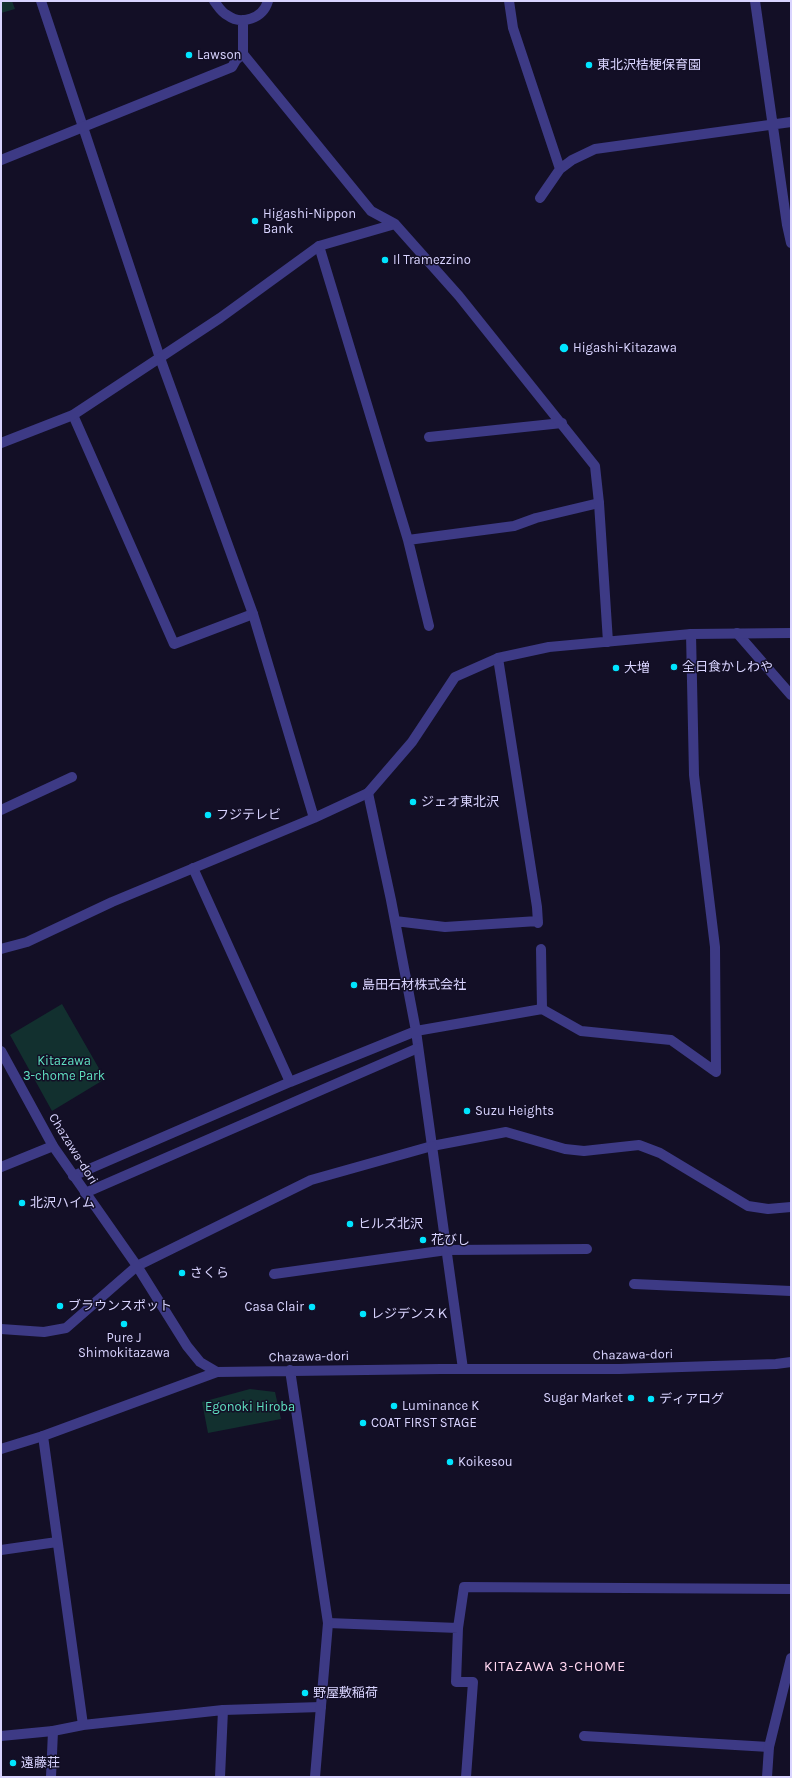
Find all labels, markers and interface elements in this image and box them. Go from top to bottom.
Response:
place label: Lawson [197,47,241,63]
marker: Lawson [184,50,194,60]
place label: 東北沢桔梗保育園 [597,57,701,73]
marker: 東北沢桔梗保育園 [584,60,594,70]
place label: Higashi-Nippon Bank [263,206,356,237]
marker: Higashi-Nippon Bank [250,216,260,226]
place label: Il Tramezzino [393,252,471,268]
marker: Il Tramezzino [380,255,390,265]
place label: Higashi-Kitazawa [573,340,677,356]
marker: Higashi-Kitazawa [558,342,570,354]
place label: 全日食かしわや [682,659,773,675]
place label: 大増 [624,660,650,676]
marker: 全日食かしわや [669,662,679,672]
marker: 大増 [611,663,621,673]
place label: ジェオ東北沢 [421,794,499,810]
marker: ジェオ東北沢 [408,797,418,807]
place label: フジテレビ [216,807,281,823]
marker: フジテレビ [203,810,213,820]
place label: 島田石材株式会社 [362,977,466,993]
marker: 島田石材株式会社 [349,980,359,990]
park label: Kitazawa 3-chome Park [23,1053,105,1084]
place label: Suzu Heights [475,1103,554,1119]
marker: Suzu Heights [462,1106,472,1116]
street label: Chazawa-dori [45,1111,101,1187]
place label: 北沢ハイム [30,1195,95,1211]
marker: 北沢ハイム [17,1198,27,1208]
place label: ヒルズ北沢 [358,1216,423,1232]
marker: ヒルズ北沢 [345,1219,355,1229]
place label: 花びし [431,1232,470,1248]
marker: 花びし [418,1235,428,1245]
place label: さくら [190,1265,229,1281]
marker: さくら [177,1268,187,1278]
place label: ブラウンスポット [68,1298,172,1314]
place label: Casa Clair [244,1299,304,1315]
marker: ブラウンスポット [55,1301,65,1311]
marker: Casa Clair [307,1302,317,1312]
place label: レジデンスＫ [371,1306,449,1322]
marker: レジデンスＫ [358,1309,368,1319]
marker: Pure J Shimokitazawa [119,1319,129,1329]
place label: Pure J Shimokitazawa [78,1330,170,1361]
street label: Chazawa-dori [592,1346,674,1364]
street label: Chazawa-dori [268,1348,350,1366]
place label: Sugar Market [543,1390,623,1406]
place label: ディアログ [659,1391,724,1407]
marker: Sugar Market [626,1393,636,1403]
marker: ディアログ [646,1394,656,1404]
place label: Luminance K [402,1398,479,1414]
park label: Egonoki Hiroba [205,1399,295,1415]
marker: Luminance K [389,1401,399,1411]
place label: COAT FIRST STAGE [371,1415,477,1431]
marker: COAT FIRST STAGE [358,1418,368,1428]
place label: Koikesou [458,1454,513,1470]
marker: Koikesou [445,1457,455,1467]
district label: KITAZAWA 3-CHOME [484,1659,626,1675]
place label: 野屋敷稲荷 [313,1685,378,1701]
marker: 野屋敷稲荷 [300,1688,310,1698]
place label: 遠藤荘 [21,1755,60,1771]
marker: 遠藤荘 [8,1758,18,1768]

